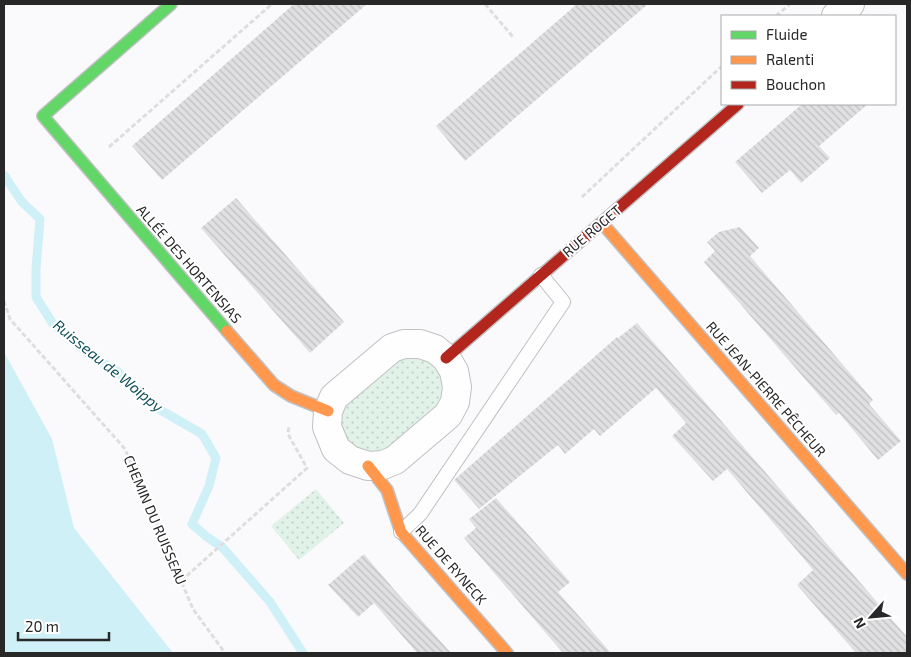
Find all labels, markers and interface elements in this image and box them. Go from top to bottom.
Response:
legend [721,15,896,105]
text: Fluide [766,25,807,43]
text: Ralenti [766,50,814,68]
text: Bouchon [766,75,826,93]
street label: ALLÉE DES HORTENSIAS [133,201,245,326]
street label: RUE ROGET [559,201,625,260]
water label: Ruisseau de Woippy [49,315,167,416]
street label: RUE JEAN-PIERRE PÊCHEUR [703,318,830,460]
street label: CHEMIN DU RUISSEAU [120,452,190,587]
street label: RUE DE RYNECK [412,522,491,608]
north arrow [846,592,896,642]
scale bar [18,610,109,642]
text: N [849,615,869,631]
text: 20 m [25,617,59,635]

